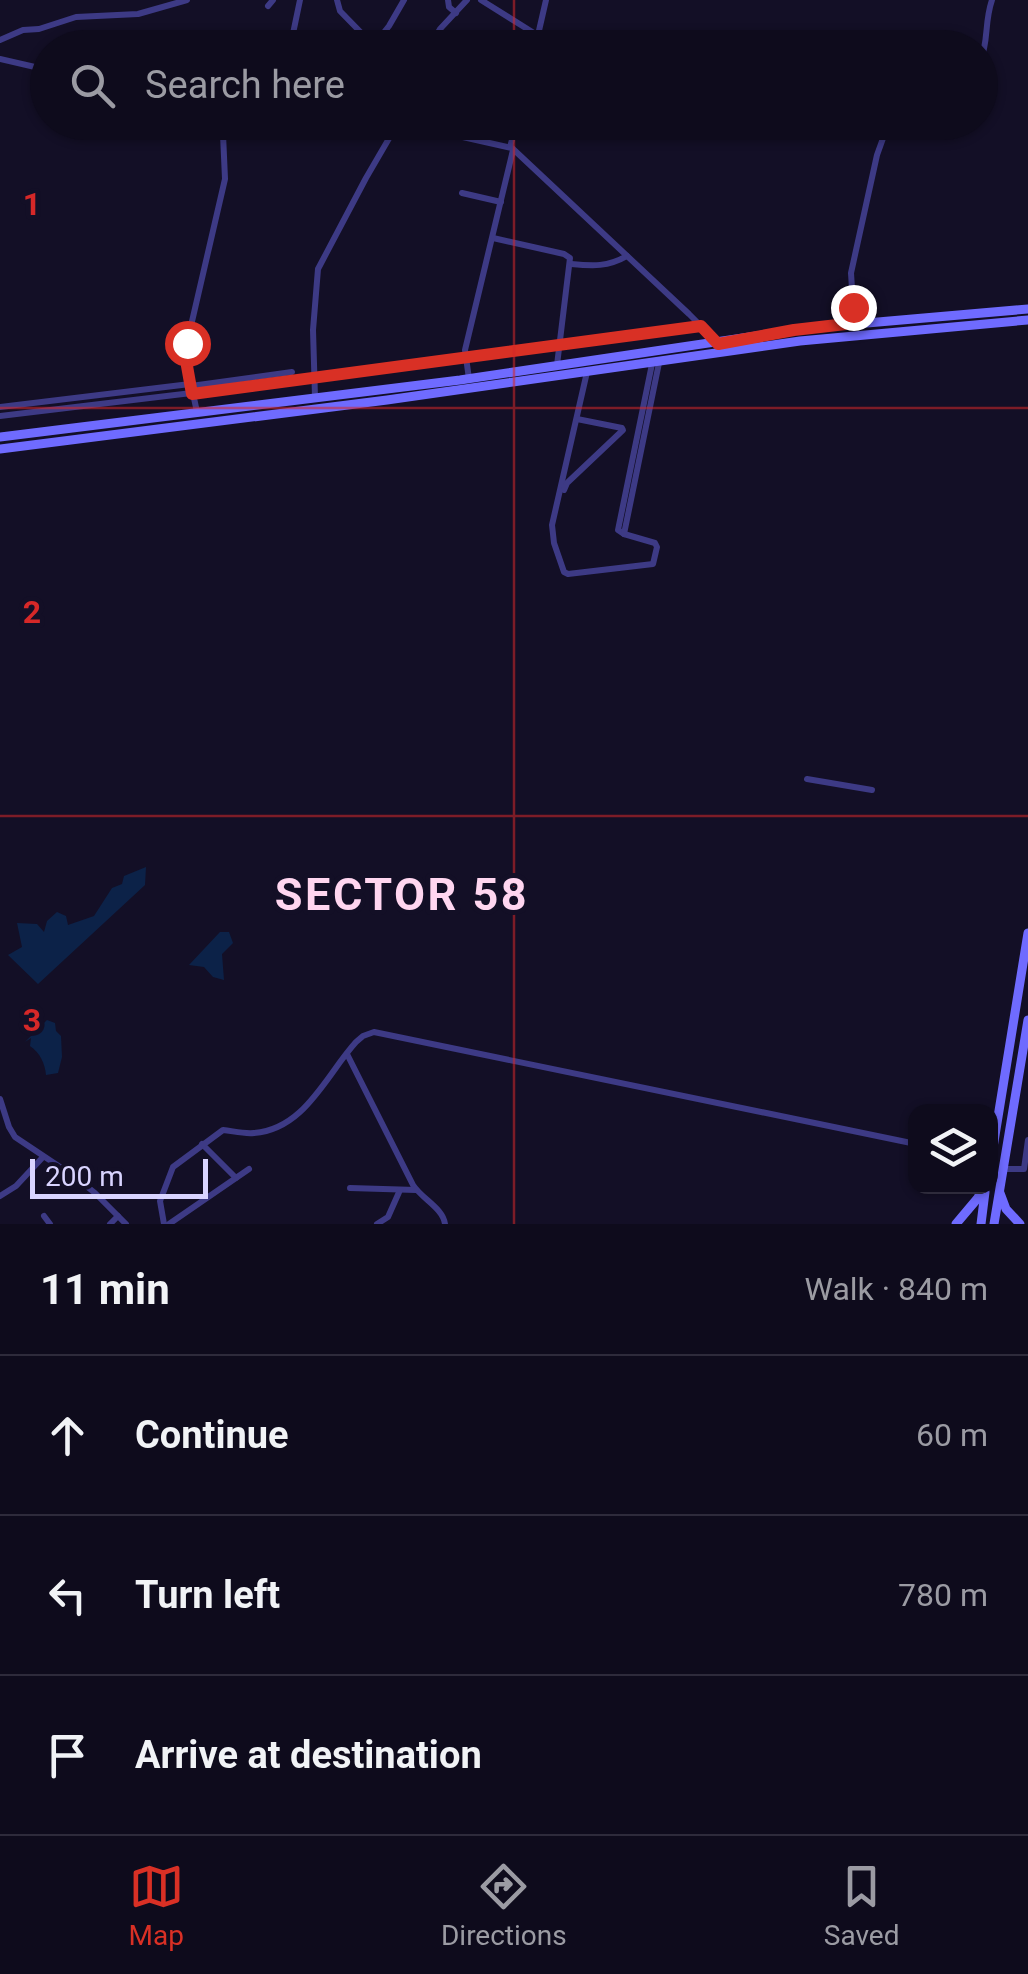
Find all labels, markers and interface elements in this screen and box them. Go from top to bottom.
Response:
search box [30,30,998,140]
icon: search [65,58,120,113]
text: Search here [145,63,345,107]
text: 1 [23,185,41,223]
route end [831,285,877,331]
route start [165,321,211,367]
text: 2 [23,593,41,631]
district label: SECTOR 58 [275,868,529,921]
text: 3 [23,1001,41,1039]
map controls [908,1104,998,1194]
button: layers [908,1104,998,1194]
scale bar [30,1154,208,1198]
text: 200 m [45,1160,124,1193]
text: 11 min [40,1265,170,1314]
text: Walk · 840 m [805,1270,988,1308]
icon: ahead [40,1408,95,1463]
text: Continue [135,1413,289,1457]
text: 60 m [916,1416,988,1454]
icon: left [40,1568,95,1623]
text: Turn left [135,1573,280,1617]
text: 780 m [898,1576,988,1614]
icon: arrive [40,1728,95,1783]
text: Arrive at destination [135,1733,482,1777]
tab: Map [129,1859,184,1952]
tab: Directions [441,1859,567,1952]
tab: Saved [824,1859,899,1952]

